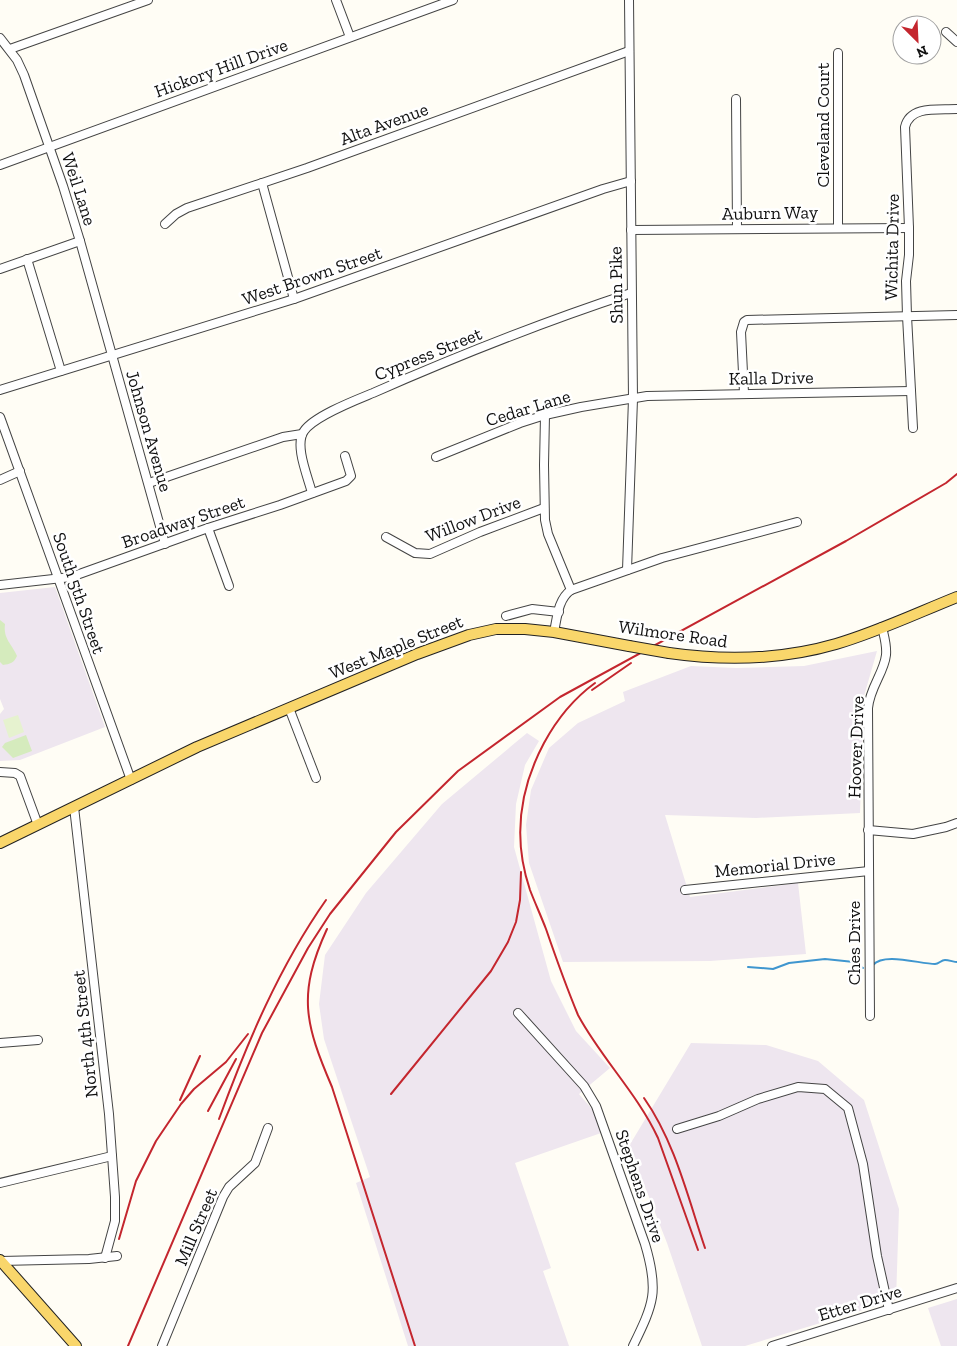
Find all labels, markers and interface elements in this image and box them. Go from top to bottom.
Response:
north arrow [892,15,942,65]
street label: Hickory Hill Drive [151,34,291,102]
text: N [913,41,930,61]
street label: Cleveland Court [812,62,834,187]
street label: Alta Avenue [337,98,431,150]
street label: Weil Lane [57,150,101,228]
street label: Wichita Drive [880,193,904,301]
street label: Auburn Way [722,201,819,225]
street label: West Brown Street [239,242,385,310]
street label: Shun Pike [604,246,628,324]
street label: Cypress Street [371,322,485,386]
street label: Kalla Drive [728,366,814,390]
street label: Johnson Avenue [121,368,177,494]
street label: Cedar Lane [483,385,573,431]
street label: Broadway Street [119,491,248,553]
street label: Willow Drive [422,491,524,547]
street label: South 5th Street [48,529,110,657]
street label: West Maple Street [326,610,466,684]
street label: Wilmore Road [617,615,729,653]
street label: Hoover Drive [843,695,869,799]
street label: Memorial Drive [714,848,836,882]
street label: Ches Drive [843,901,865,985]
street label: North 4th Street [67,969,103,1099]
street label: Stephens Drive [610,1127,670,1245]
street label: Mill Street [170,1185,222,1269]
street label: Etter Drive [816,1280,904,1326]

